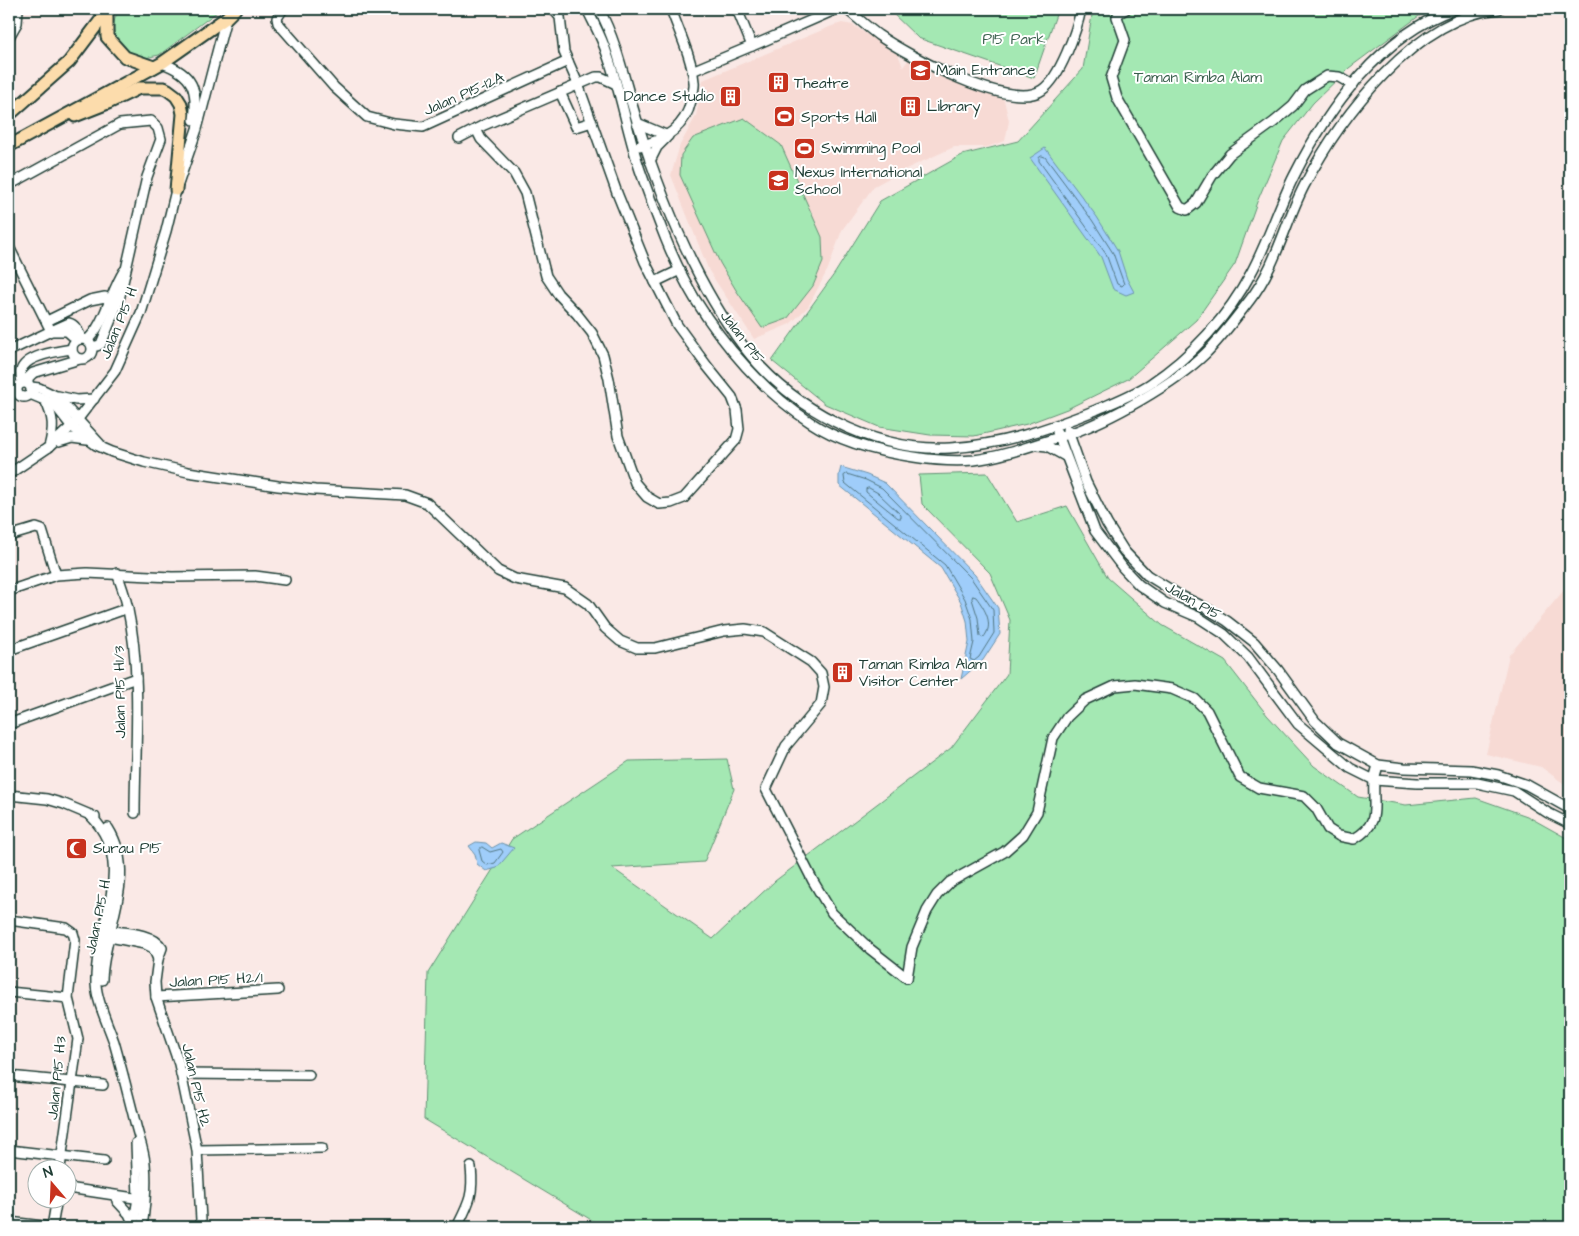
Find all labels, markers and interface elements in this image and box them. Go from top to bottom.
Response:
park label: P15 Park [983,29,1045,50]
school or university icon: Main Entrance [908,58,932,82]
place label: Main Entrance [936,60,1035,81]
street label: Jalan P15-12A [420,67,508,121]
park label: Taman Rimba Alam [1134,67,1262,88]
building icon: Theatre [766,71,790,95]
place label: Theatre [794,73,849,94]
building icon: Dance Studio [718,84,742,108]
place label: Dance Studio [624,86,715,107]
building icon: Library [899,94,923,118]
place label: Library [927,96,981,118]
sports icon: Sports Hall [773,105,797,129]
place label: Sports Hall [801,107,877,128]
sports icon: Swimming Pool [793,136,817,160]
place label: Swimming Pool [821,138,921,160]
place label: Nexus International School [795,162,922,200]
school or university icon: Nexus International School [767,169,791,193]
street label: Jalan P15 H [95,284,143,362]
street label: Jalan P15 [715,306,769,368]
street label: Jalan P15 [1161,577,1225,625]
street label: Jalan P15 H1/3 [109,645,131,738]
place label: Taman Rimba Alam Visitor Center [859,654,987,692]
building icon: Taman Rimba Alam Visitor Center [831,661,855,685]
mosque icon: Surau P15 [65,836,89,860]
place label: Surau P15 [93,838,162,859]
street label: Jalan P15 H [80,878,116,956]
street label: Jalan P15 H2/1 [169,967,263,993]
street label: Jalan P15 H3 [42,1035,72,1121]
street label: Jalan P15 H2 [176,1041,216,1129]
north arrow [28,1158,78,1208]
text: N [41,1162,56,1184]

